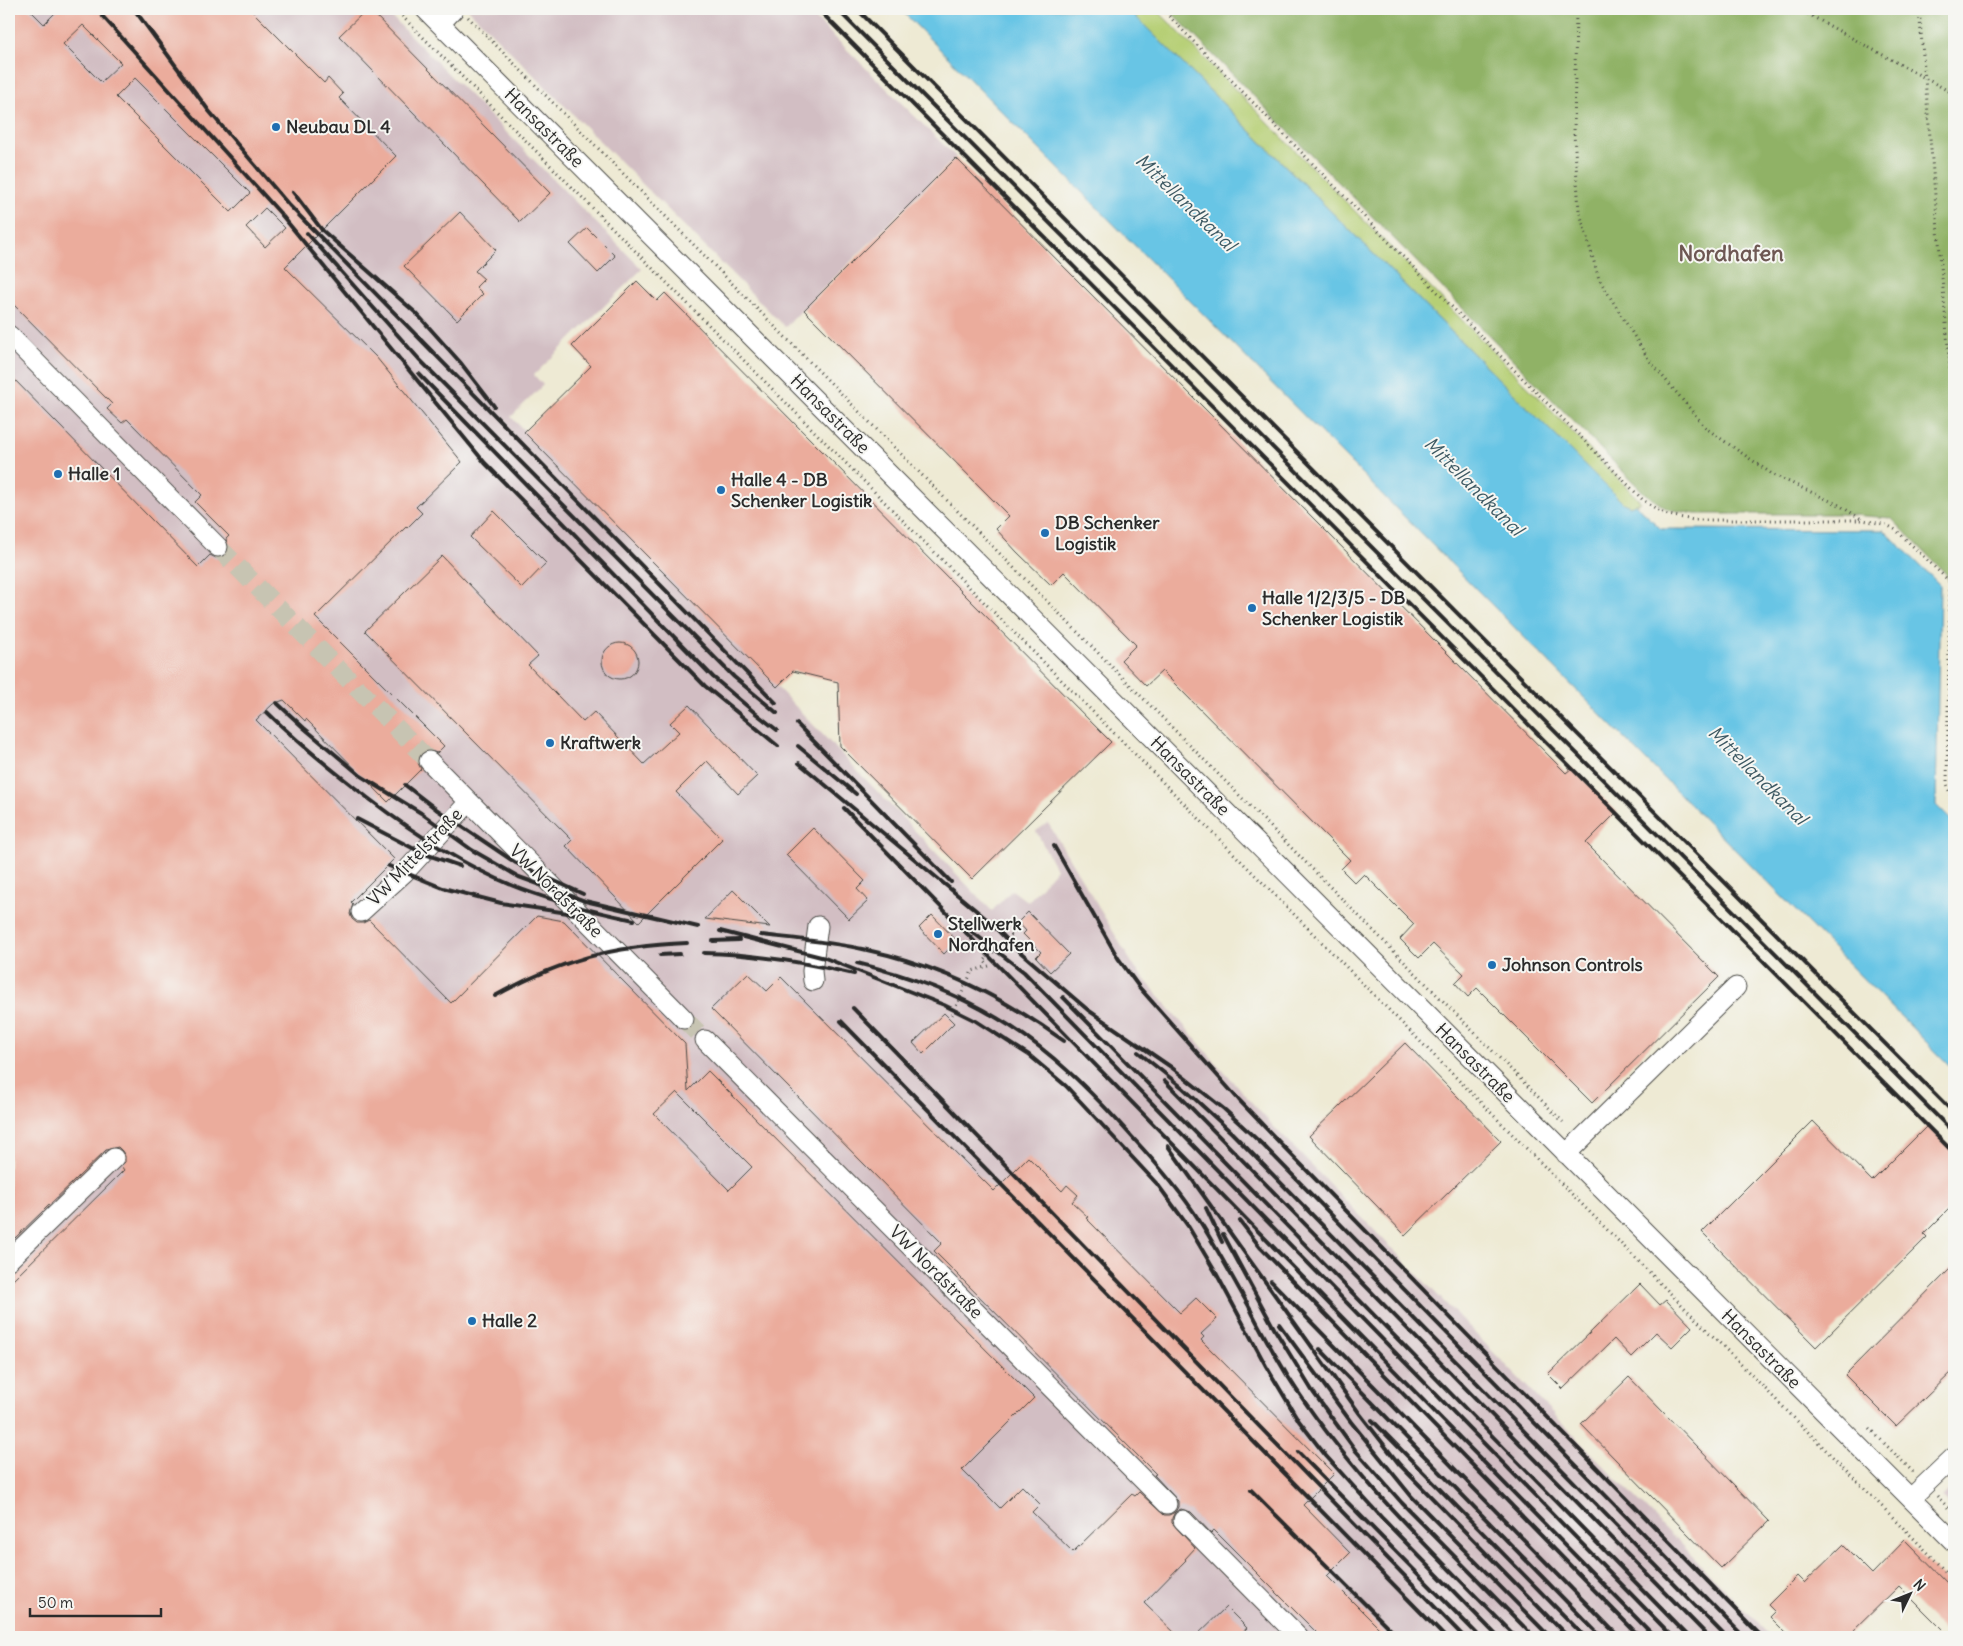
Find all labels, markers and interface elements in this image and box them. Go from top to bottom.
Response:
street label: Hansastraße [500,83,589,172]
place label: Neubau DL 4 [286,115,391,138]
marker: Neubau DL 4 [270,121,282,133]
water label: Mittellandkanal [1131,148,1243,258]
district label: Nordhafen [1678,239,1784,267]
street label: Hansastraße [786,369,875,458]
water label: Mittellandkanal [1419,431,1531,543]
place label: Halle 1 [68,462,120,485]
marker: Halle 1 [52,468,64,480]
place label: Halle 4 - DB Schenker Logistik [731,468,872,512]
marker: Halle 4 - DB Schenker Logistik [715,484,727,496]
place label: DB Schenker Logistik [1055,511,1160,555]
marker: DB Schenker Logistik [1039,527,1051,539]
place label: Halle 1/2/3/5 - DB Schenker Logistik [1262,586,1405,630]
marker: Halle 1/2/3/5 - DB Schenker Logistik [1246,602,1258,614]
water label: Mittellandkanal [1703,720,1815,832]
place label: Kraftwerk [560,731,641,754]
street label: Hansastraße [1146,731,1235,820]
marker: Kraftwerk [544,737,556,749]
street label: VW Mittelstraße [362,803,467,910]
street label: VW Nordstraße [505,839,608,942]
place label: Stellwerk Nordhafen [948,912,1035,956]
marker: Stellwerk Nordhafen [932,928,944,940]
place label: Johnson Controls [1502,953,1643,976]
marker: Johnson Controls [1486,959,1498,971]
street label: Hansastraße [1431,1018,1520,1107]
street label: VW Nordstraße [885,1220,988,1323]
street label: Hansastraße [1717,1304,1806,1393]
place label: Halle 2 [482,1309,537,1332]
marker: Halle 2 [466,1315,478,1327]
north arrow [1886,1568,1936,1618]
text: N [1910,1575,1929,1595]
scale bar [30,1586,161,1618]
text: 50 m [38,1593,73,1612]

